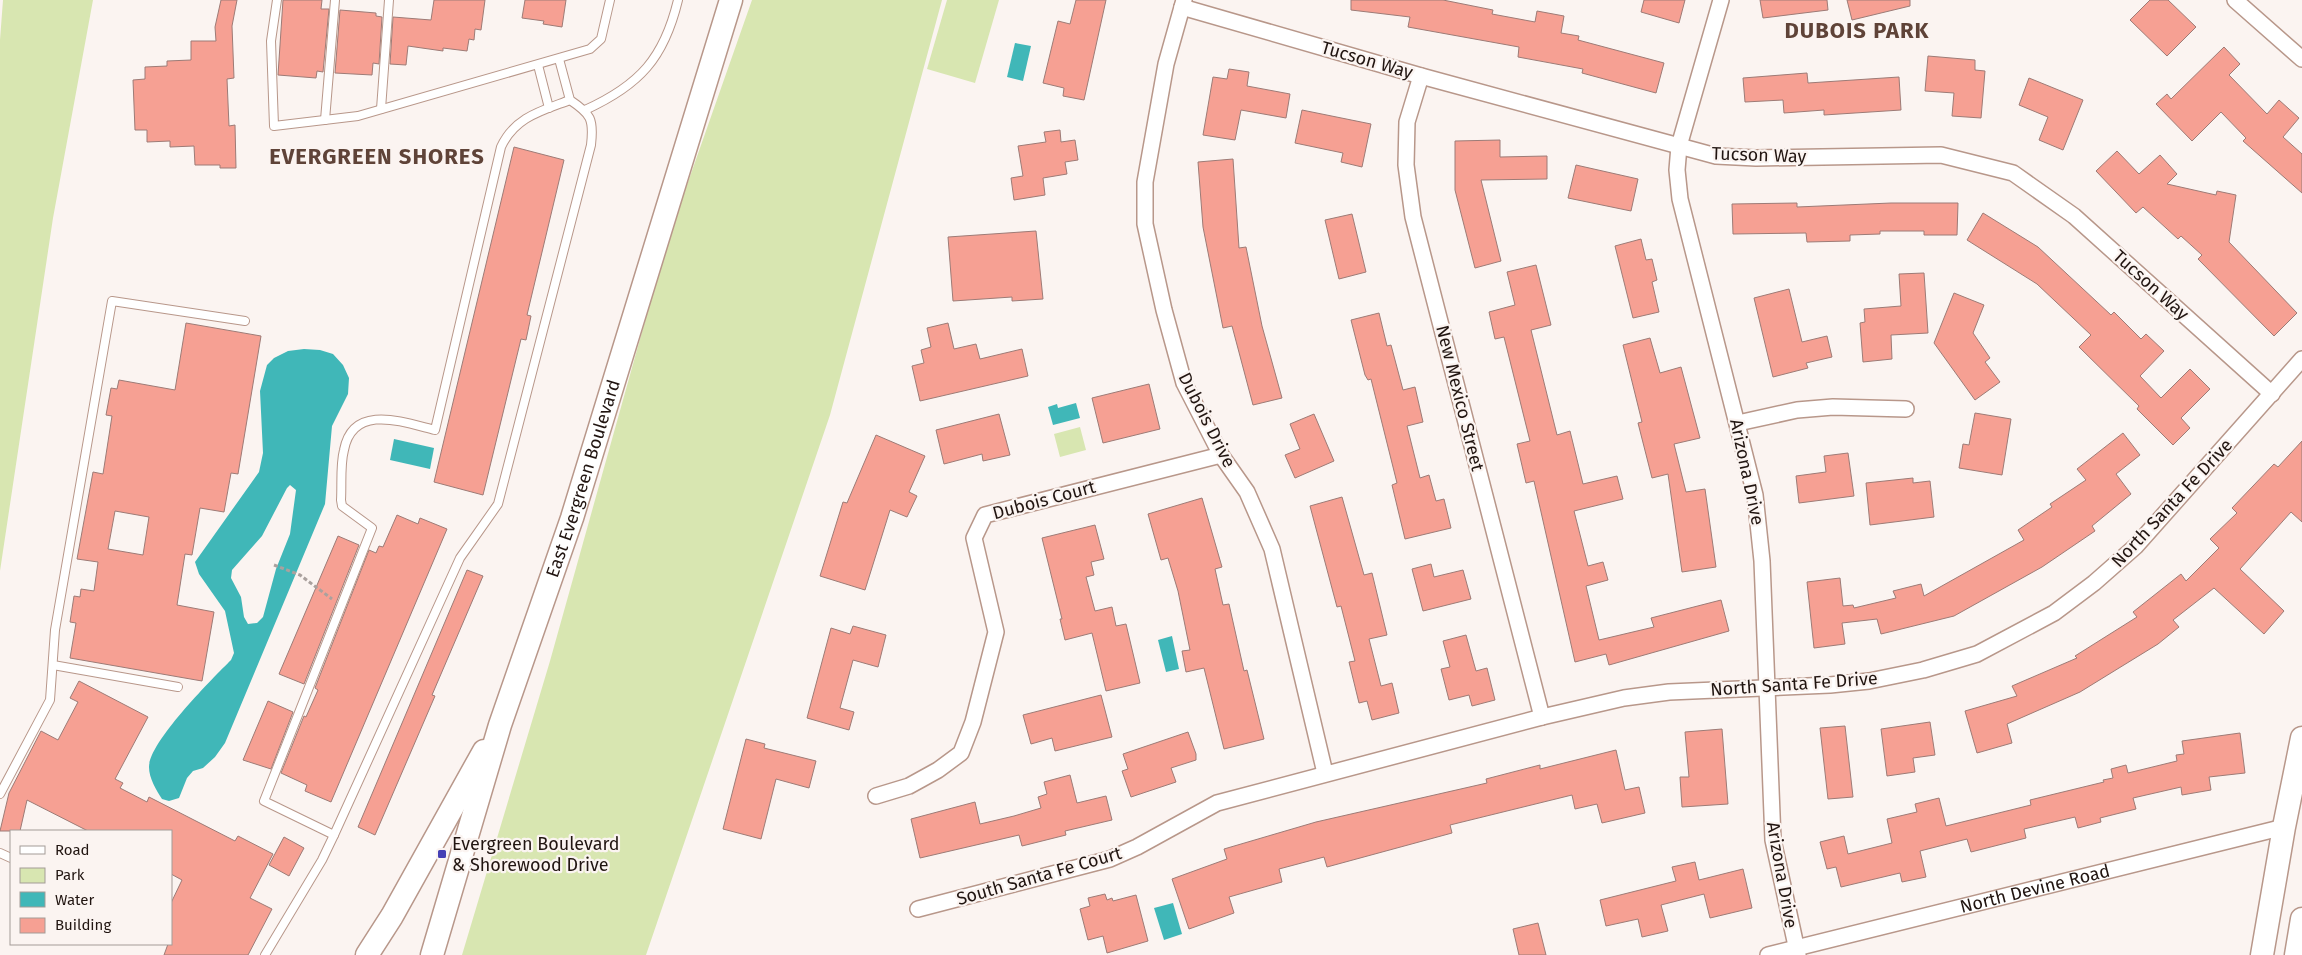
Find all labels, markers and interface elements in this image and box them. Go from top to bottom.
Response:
district label: DUBOIS PARK [1784,17,1930,44]
street label: Tucson Way [1318,36,1416,84]
street label: Tucson Way [1711,142,1807,168]
district label: EVERGREEN SHORES [269,143,485,170]
street label: Tucson Way [2108,245,2194,325]
street label: New Mexico Street [1431,323,1489,474]
street label: Dubois Drive [1174,369,1240,471]
street label: East Evergreen Boulevard [541,377,625,580]
street label: Arizona Drive [1725,417,1769,527]
street label: North Santa Fe Drive [2107,434,2237,572]
street label: Dubois Court [990,476,1098,524]
street label: North Santa Fe Drive [1710,667,1878,701]
street label: Arizona Drive [1762,820,1802,930]
legend [10,830,172,945]
place label: Evergreen Boulevard & Shorewood Drive [452,833,620,876]
text: Road [55,841,90,859]
street label: South Santa Fe Court [954,842,1125,910]
marker: Evergreen Boulevard & Shorewood Drive [436,848,448,860]
street label: North Devine Road [1958,860,2112,918]
text: Park [55,866,85,884]
text: Water [55,891,94,909]
text: Building [55,916,111,934]

